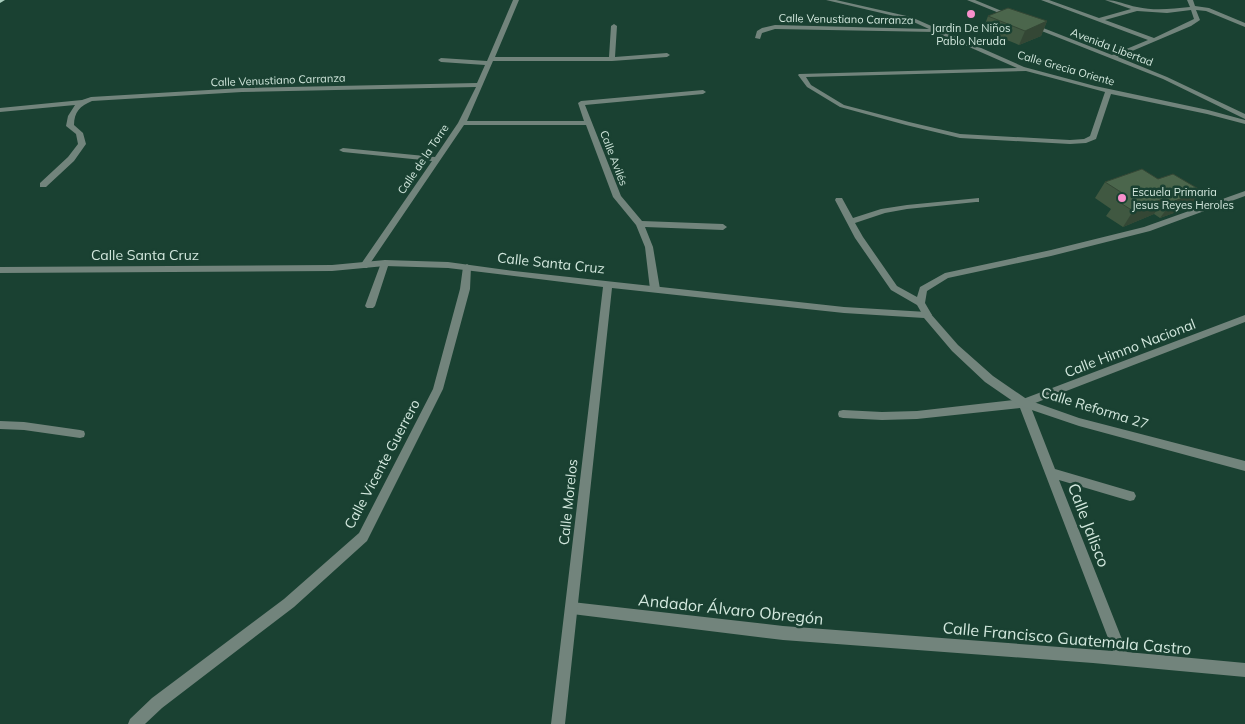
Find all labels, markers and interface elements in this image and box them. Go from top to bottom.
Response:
marker: Jardin De Niños Pablo Neruda [965,8,977,20]
street label: Calle Venustiano Carranza [778,11,914,27]
place label: Jardin De Niños Pablo Neruda [932,21,1010,48]
street label: Avenida Libertad [1069,25,1155,69]
street label: Calle Grecia Oriente [1016,47,1116,89]
street label: Calle Venustiano Carranza [210,71,346,89]
street label: Calle de la Torre [394,121,452,197]
street label: Calle Avilés [597,128,631,188]
place label: Escuela Primaria Jesus Reyes Heroles [1132,185,1234,212]
marker: Escuela Primaria Jesus Reyes Heroles [1116,192,1128,204]
street label: Calle Santa Cruz [91,246,199,264]
street label: Calle Santa Cruz [496,248,606,278]
street label: Calle Himno Nacional [1062,315,1198,381]
street label: Calle Reforma 27 [1039,383,1151,433]
street label: Calle Vicente Guerrero [340,396,424,532]
street label: Calle Morelos [555,458,581,546]
street label: Calle Jalisco [1064,480,1114,570]
street label: Andador Álvaro Obregón [637,589,825,629]
street label: Calle Francisco Guatemala Castro [942,617,1192,659]

